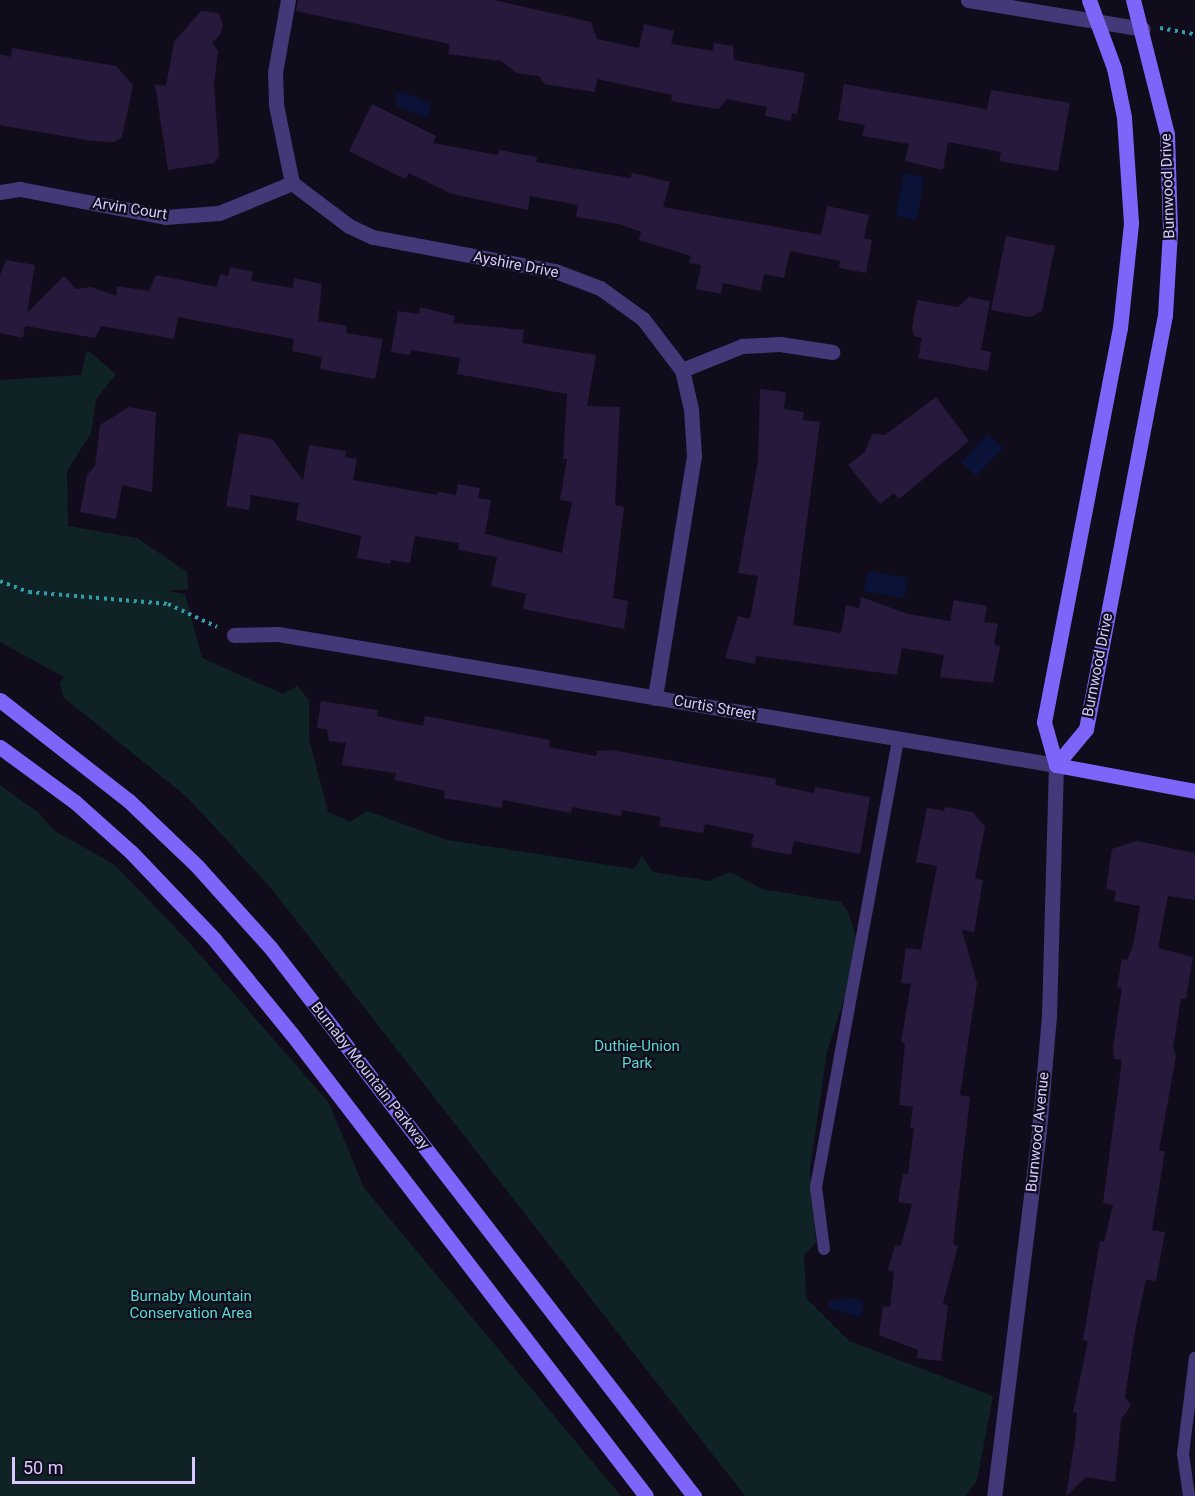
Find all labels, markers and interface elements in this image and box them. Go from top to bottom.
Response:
street label: Burnwood Drive [1157,133,1179,239]
street label: Arvin Court [92,194,168,224]
street label: Ayshire Drive [472,248,560,282]
street label: Burnwood Drive [1079,612,1117,718]
street label: Curtis Street [673,692,757,724]
street label: Burnaby Mountain Parkway [307,999,433,1153]
park label: Duthie-Union Park [594,1037,680,1072]
street label: Burnwood Avenue [1023,1071,1053,1193]
park label: Burnaby Mountain Conservation Area [130,1287,252,1322]
scale bar [15,1445,198,1483]
text: 50 m [23,1457,63,1478]

